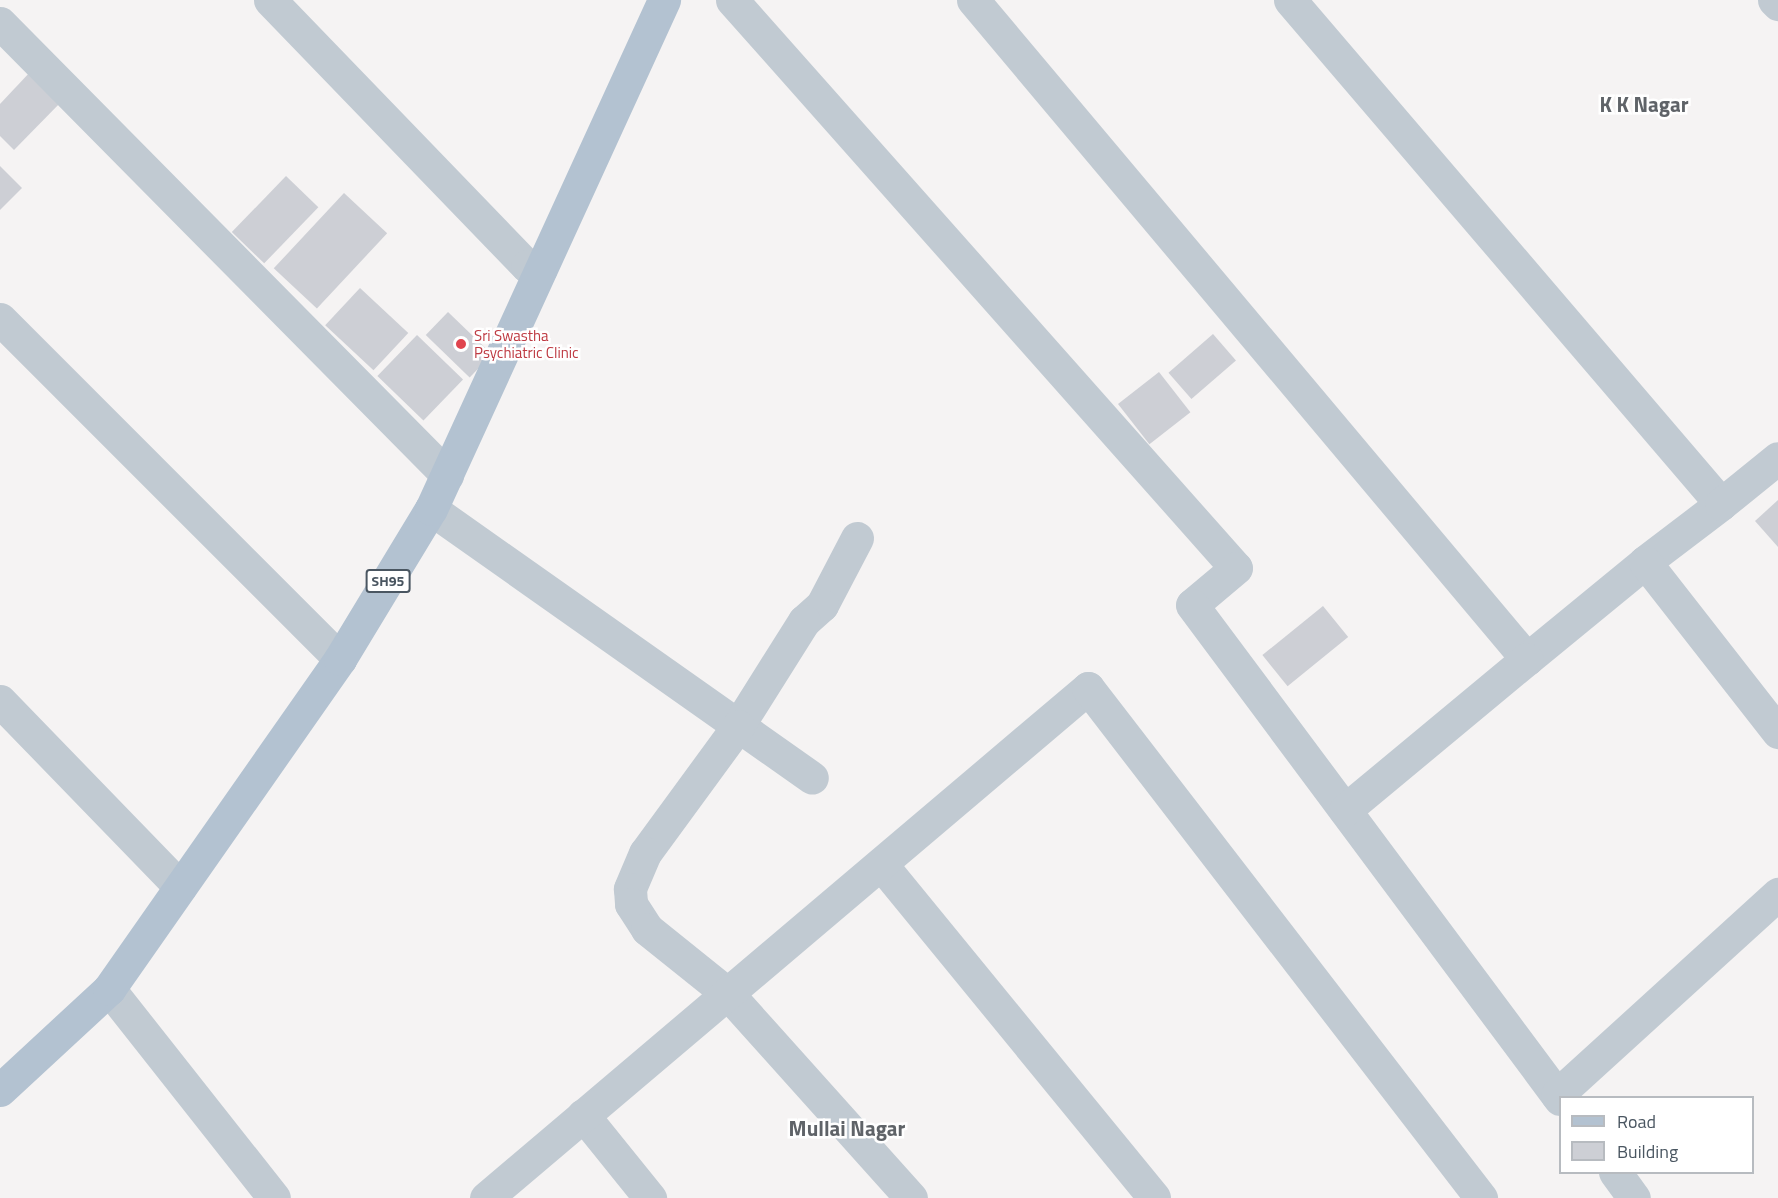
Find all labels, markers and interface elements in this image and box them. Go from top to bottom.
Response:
district label: K K Nagar [1599,91,1689,117]
place label: Sri Swastha Psychiatric Clinic [474,326,579,361]
marker: Sri Swastha Psychiatric Clinic [452,335,470,353]
road number: SH95 [366,570,410,592]
legend [1559,1096,1754,1174]
text: Road [1617,1108,1656,1135]
district label: Mullai Nagar [789,1115,905,1141]
text: Building [1617,1138,1678,1165]

